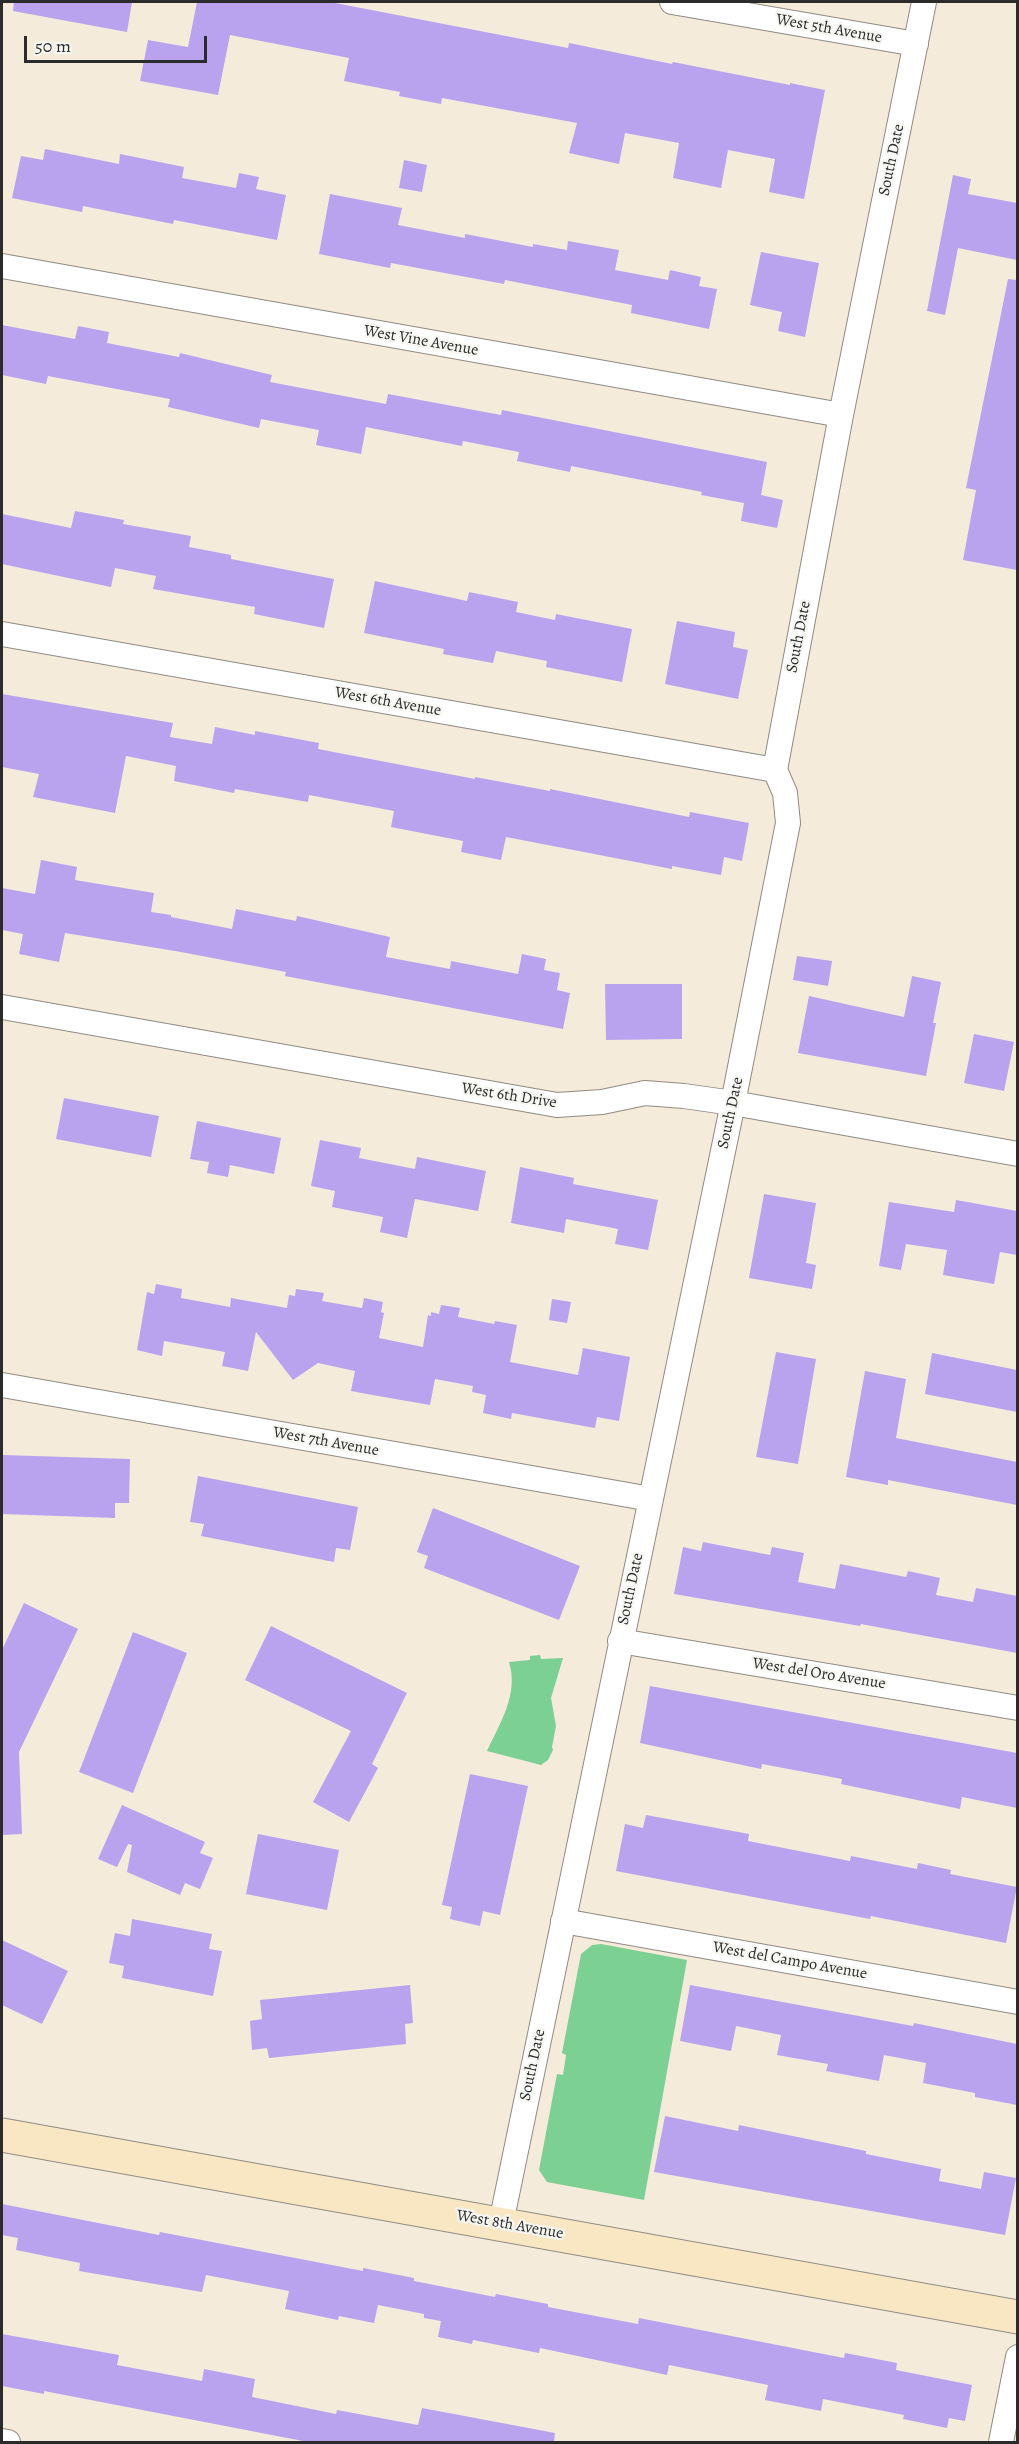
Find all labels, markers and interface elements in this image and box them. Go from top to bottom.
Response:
street label: West 5th Avenue [775,10,883,48]
scale bar [27,24,210,62]
text: 50 m [35,34,71,58]
street label: South Date [875,122,909,198]
street label: West Vine Avenue [362,321,480,361]
street label: South Date [783,599,815,675]
street label: West 6th Avenue [333,683,443,721]
street label: South Date [714,1075,748,1151]
street label: West 6th Drive [460,1079,558,1113]
street label: West 7th Avenue [272,1423,380,1461]
street label: South Date [614,1551,648,1627]
street label: West del Oro Avenue [751,1654,887,1694]
street label: West del Campo Avenue [711,1938,869,1984]
street label: South Date [516,2027,550,2103]
street label: West 8th Avenue [455,2206,565,2244]

